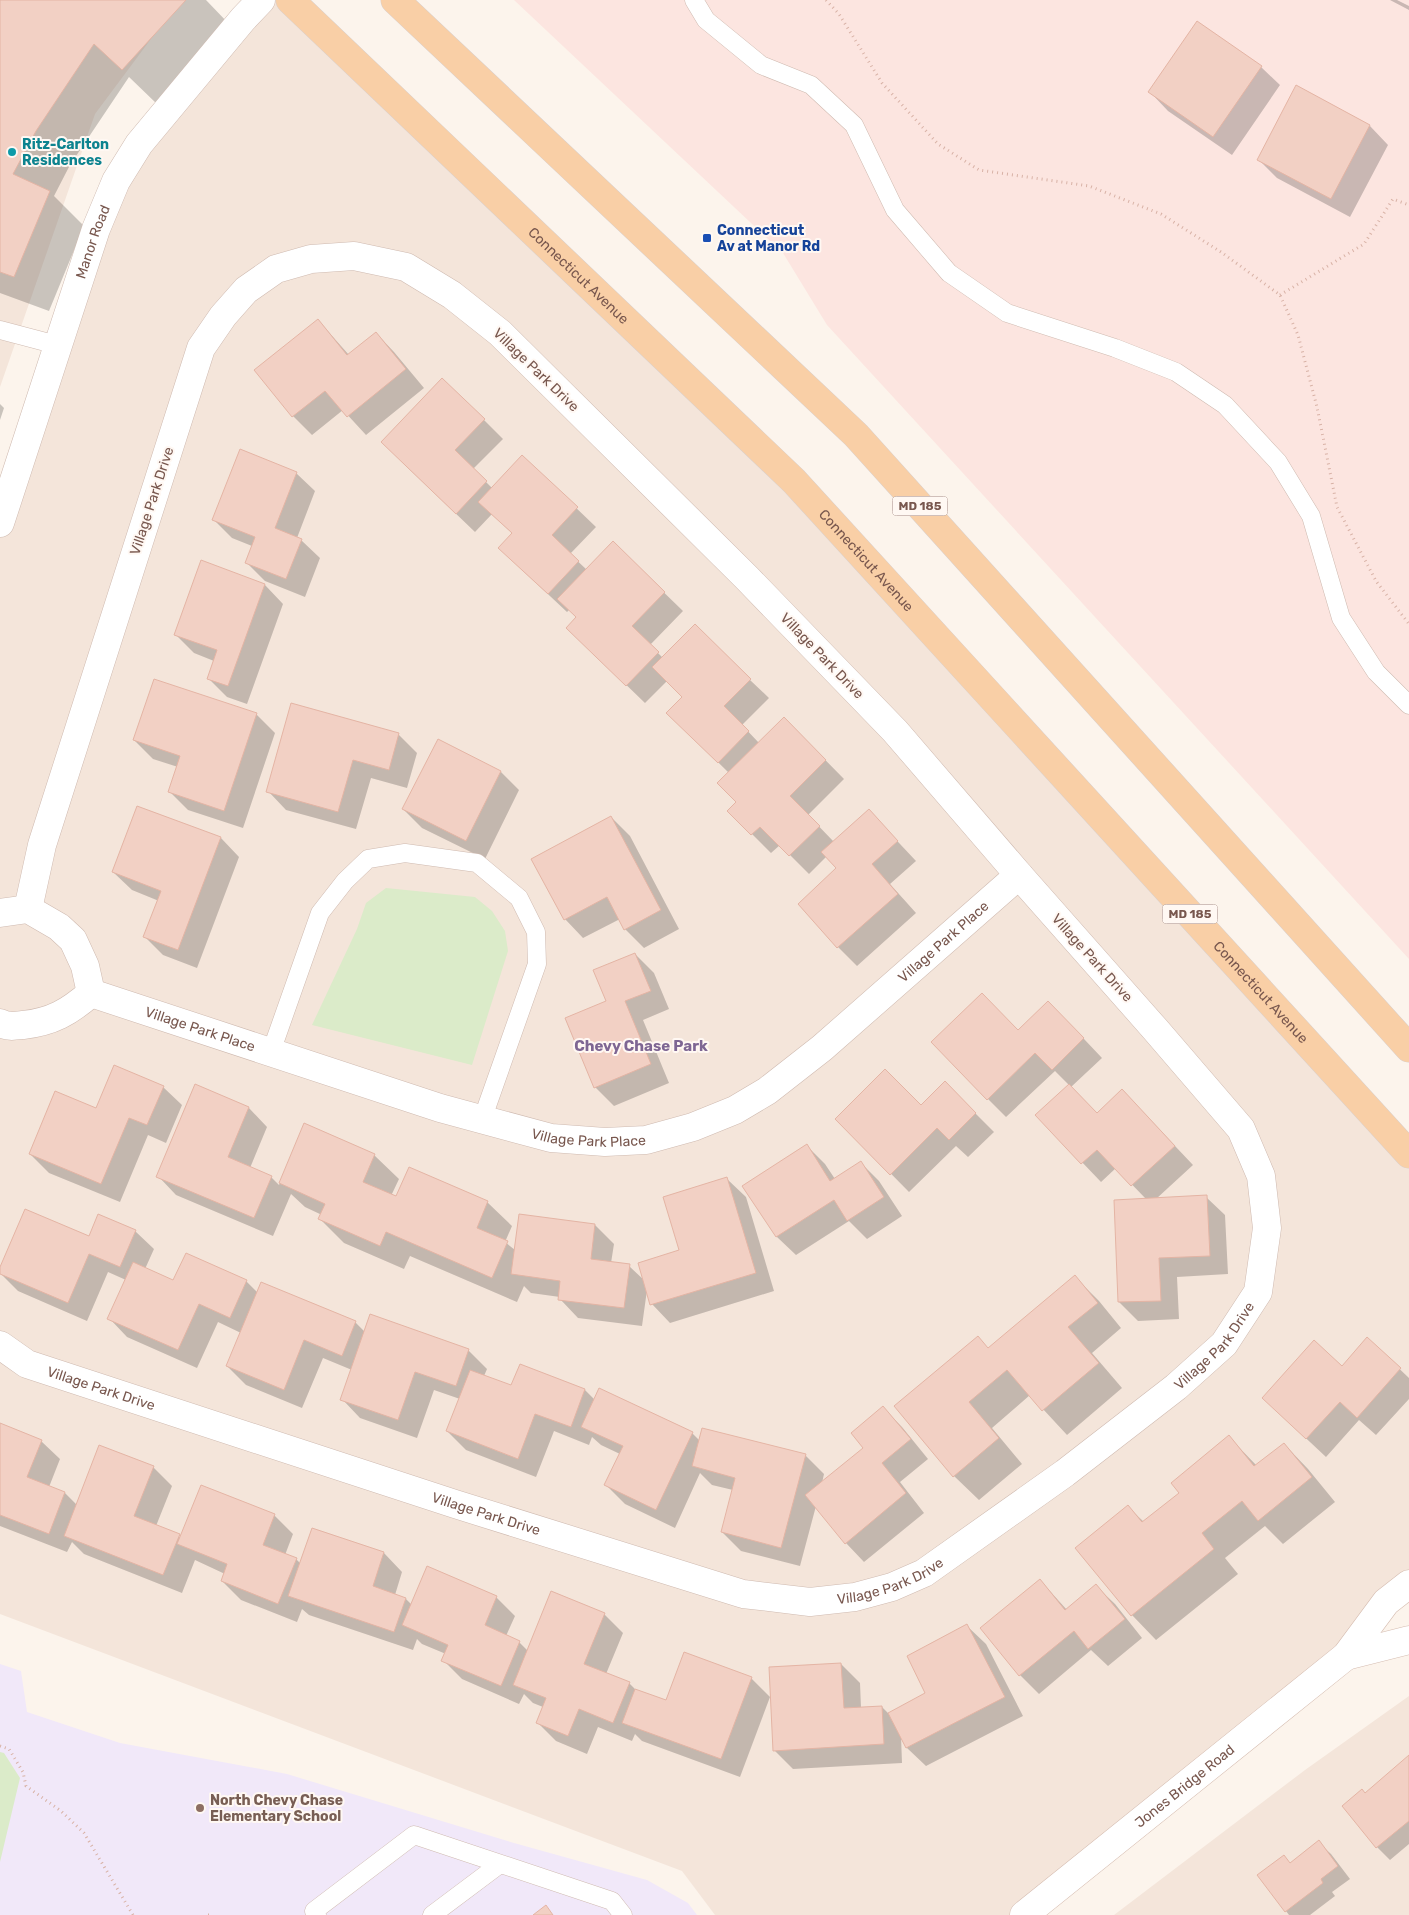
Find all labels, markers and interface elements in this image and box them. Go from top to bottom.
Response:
place label: Ritz-Carlton Residences [22,136,109,169]
marker: Ritz-Carlton Residences [6,146,18,158]
street label: Manor Road [72,202,114,281]
place label: Connecticut Av at Manor Rd [717,222,820,255]
street label: Connecticut Avenue [525,224,633,327]
marker: Connecticut Av at Manor Rd [701,232,713,244]
street label: Village Park Drive [490,325,583,415]
street label: Village Park Drive [126,445,178,557]
road number: MD 185 [892,496,948,516]
street label: Connecticut Avenue [815,506,917,615]
street label: Village Park Drive [777,610,867,703]
street label: Village Park Place [894,897,992,986]
road number: MD 185 [1162,904,1218,924]
street label: Village Park Drive [1048,910,1136,1006]
street label: Connecticut Avenue [1210,937,1312,1047]
street label: Village Park Place [143,1003,258,1055]
district label: Chevy Chase Park [574,1037,708,1055]
street label: Village Park Place [530,1125,646,1151]
street label: Village Park Drive [1170,1299,1258,1393]
street label: Village Park Drive [45,1363,158,1414]
street label: Village Park Drive [430,1489,543,1539]
street label: Village Park Drive [836,1554,946,1607]
street label: Jones Bridge Road [1131,1741,1238,1831]
place label: North Chevy Chase Elementary School [210,1792,343,1825]
marker: North Chevy Chase Elementary School [194,1802,206,1814]

